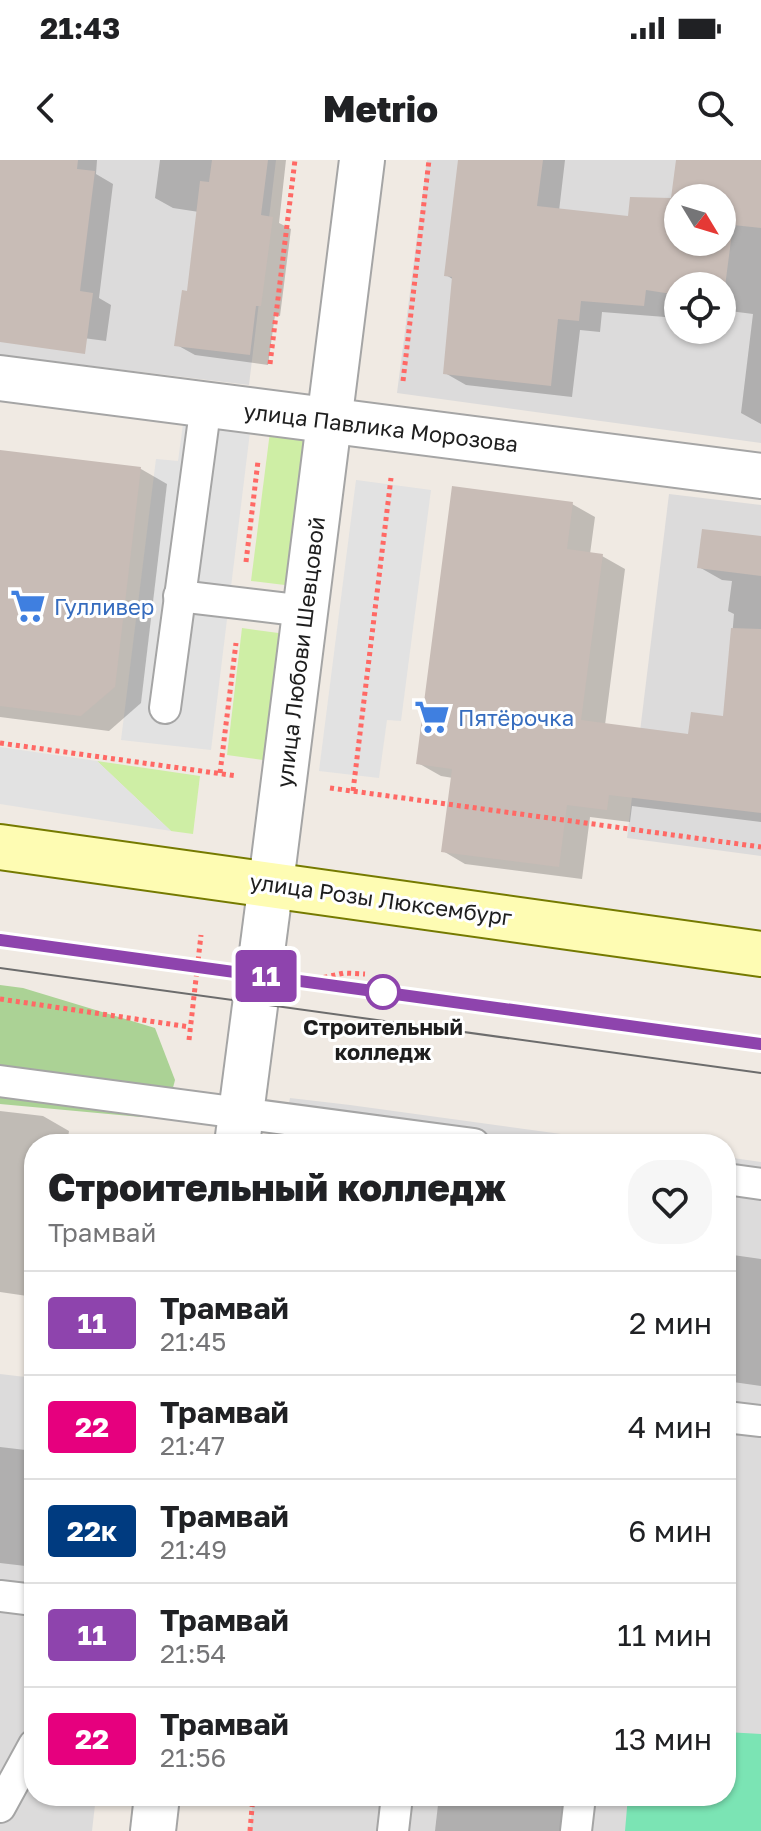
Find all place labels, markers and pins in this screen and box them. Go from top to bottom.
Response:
supermarket icon: Гулливер [9,587,47,625]
place label: Гулливер [54,593,154,620]
supermarket icon: Пятёрочка [413,698,451,736]
place label: Пятёрочка [458,704,574,731]
marker: Строительный колледж [366,975,400,1009]
place label: Строительный колледж [303,1013,463,1065]

